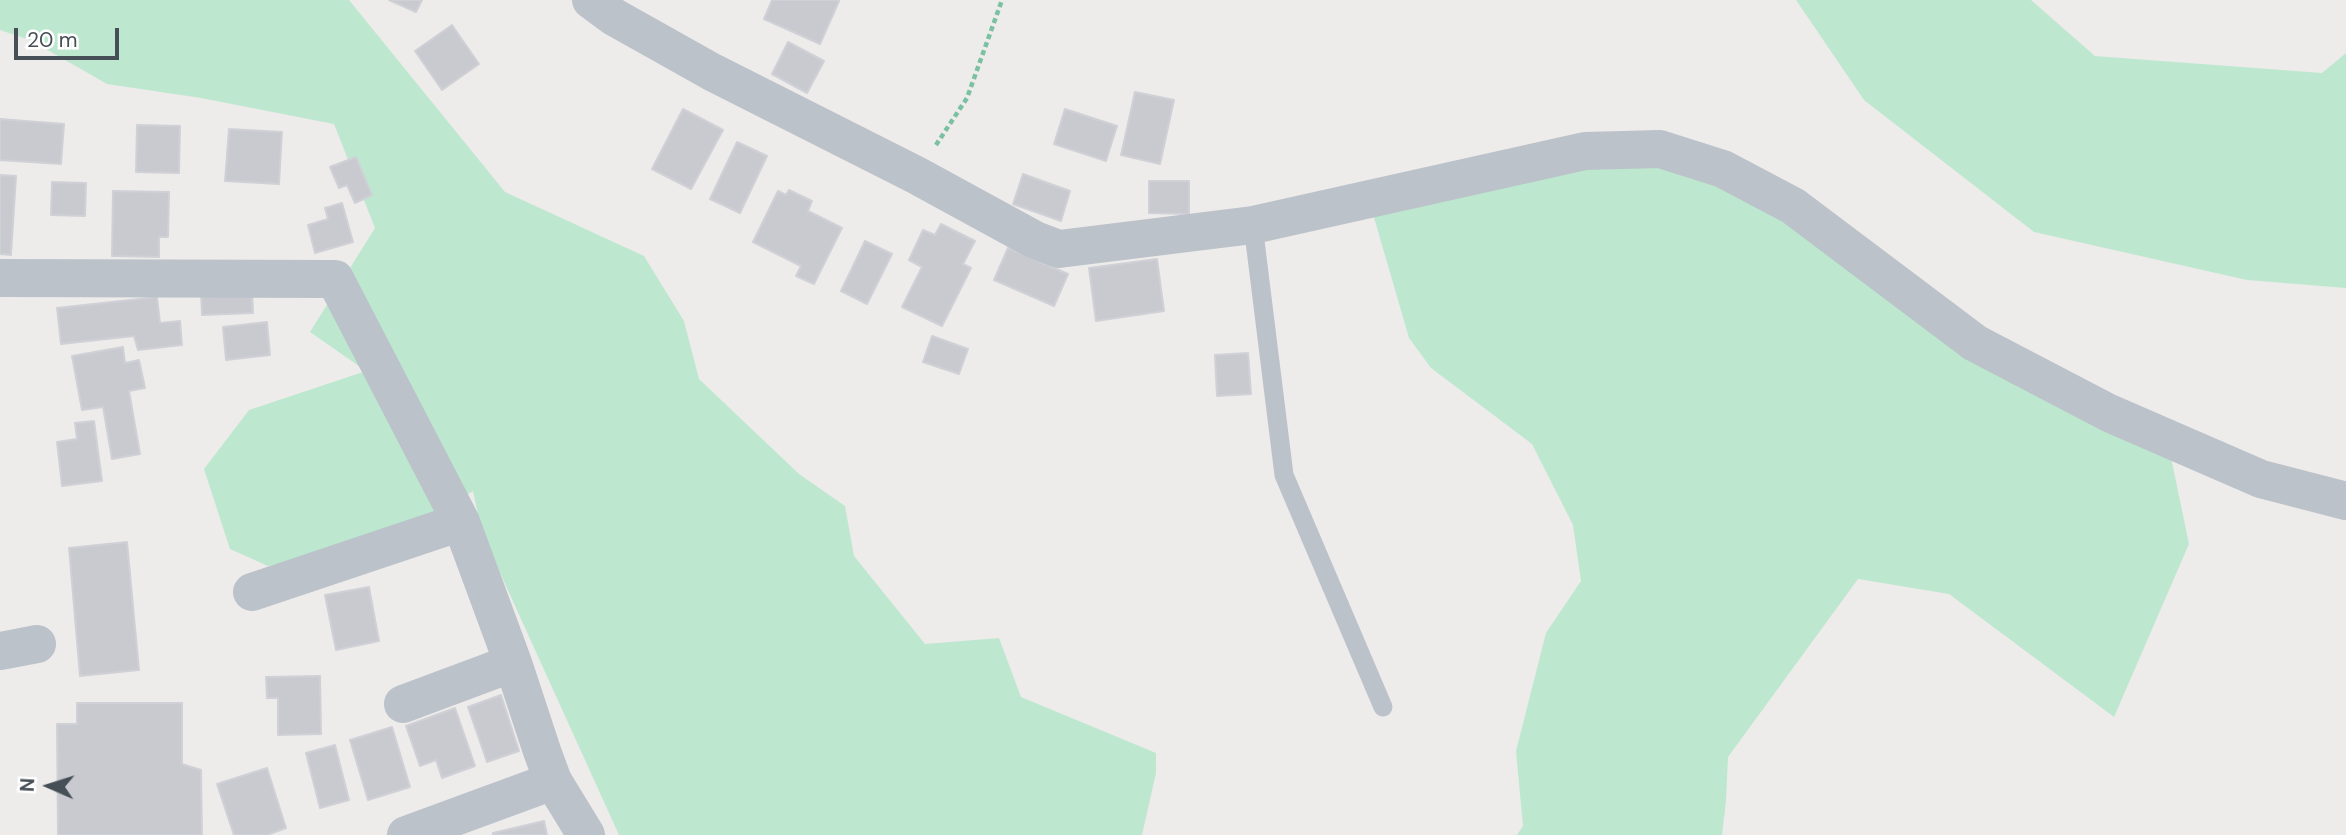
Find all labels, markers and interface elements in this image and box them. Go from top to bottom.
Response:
scale bar [18,14,122,58]
text: 20 m [27,26,78,54]
north arrow [14,751,84,821]
text: N [15,777,40,792]

